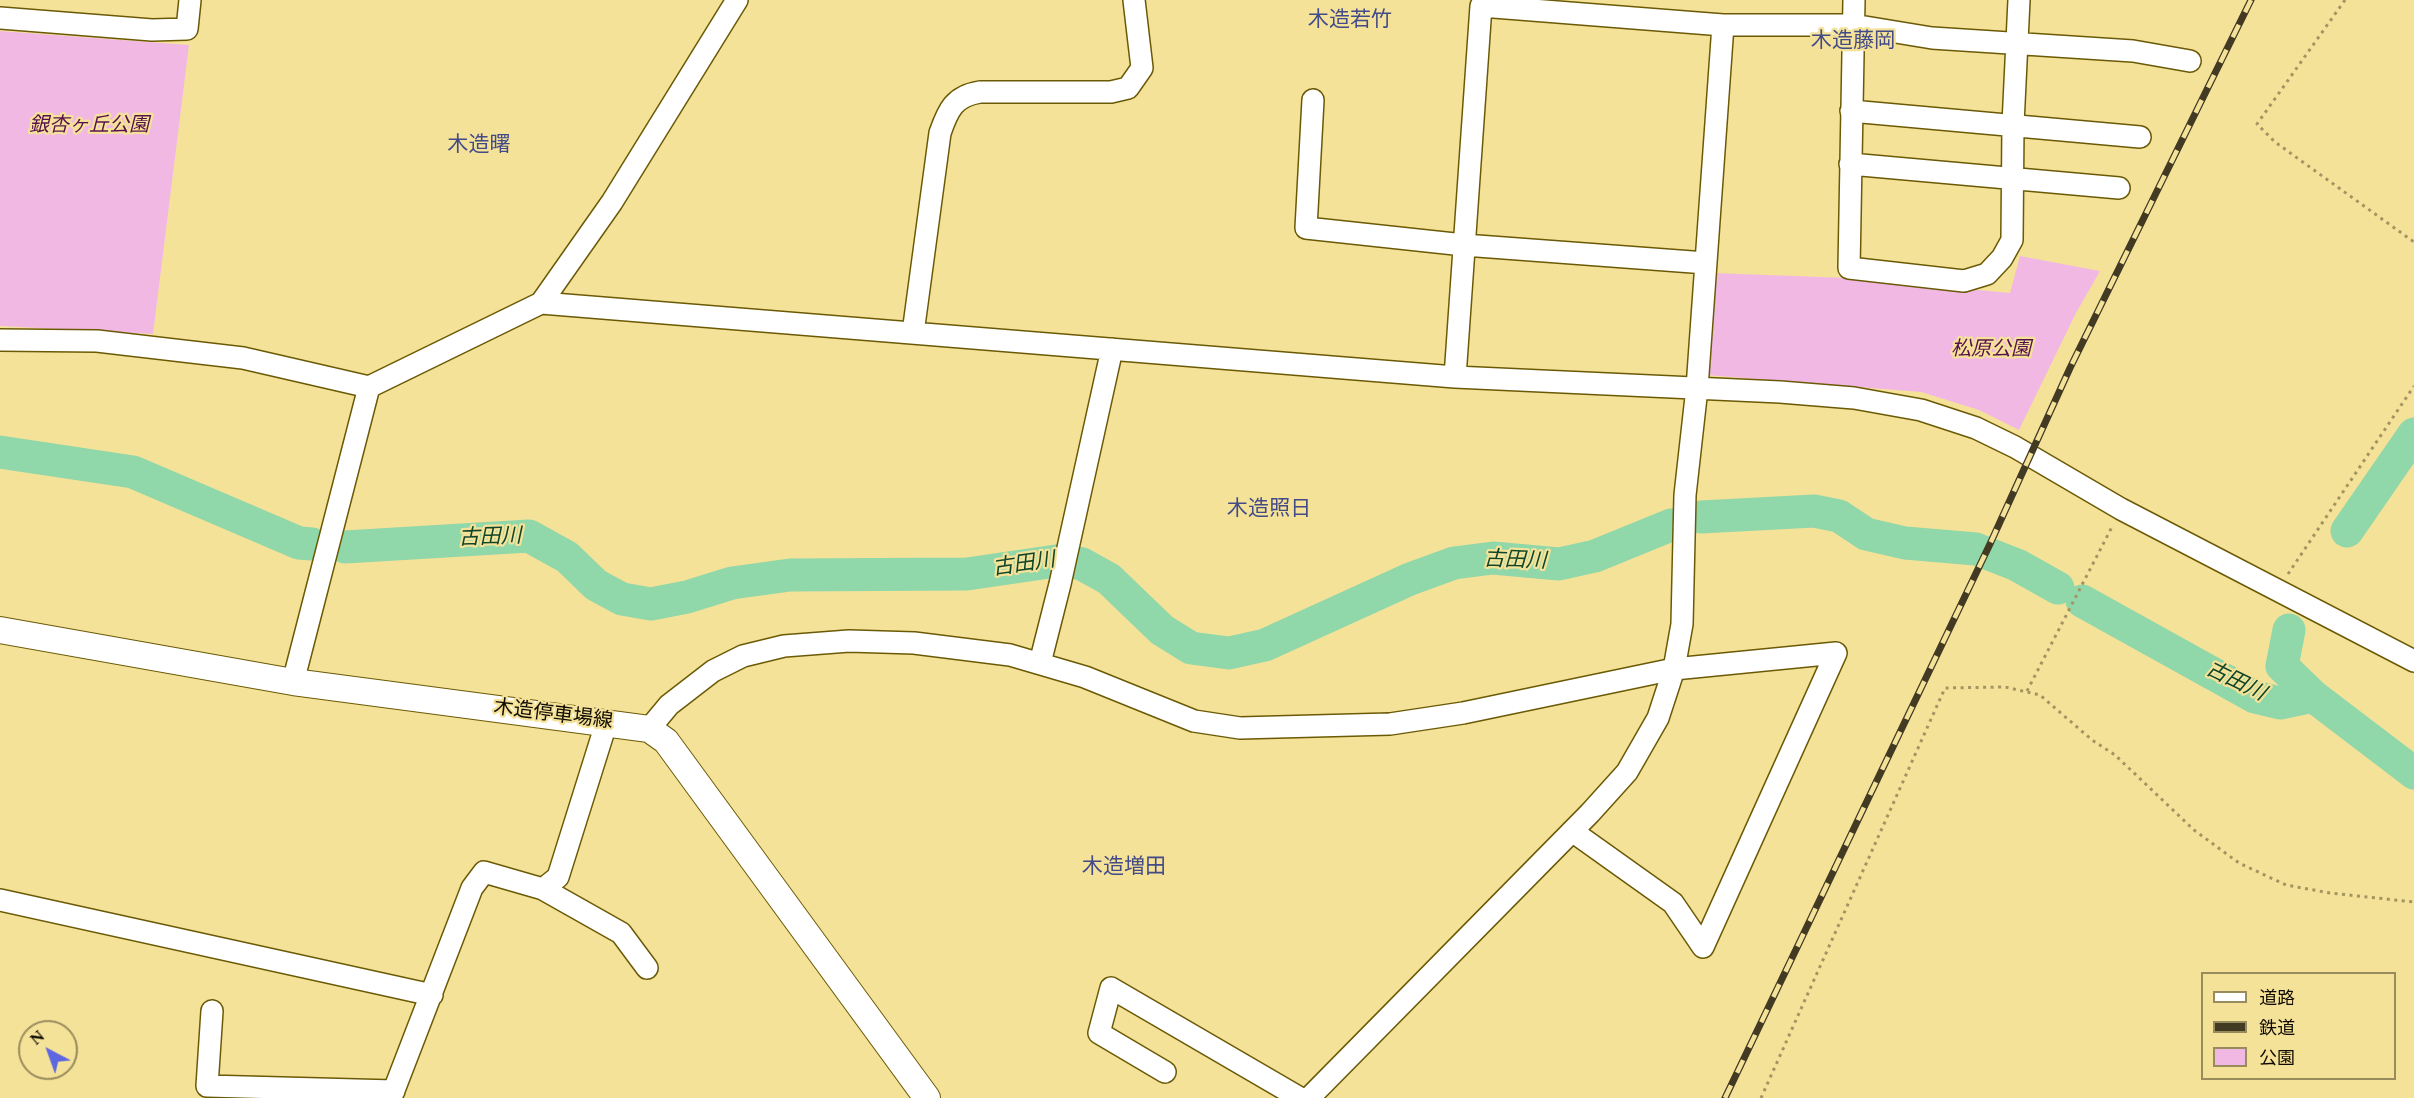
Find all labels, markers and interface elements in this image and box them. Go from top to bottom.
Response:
district label: 木造若竹 [1308,9,1392,35]
district label: 木造藤岡 [1811,30,1895,56]
park label: 銀杏ヶ丘公園 [29,115,149,139]
district label: 木造曙 [448,134,510,160]
park label: 松原公園 [1951,339,2031,363]
district label: 木造照日 [1227,498,1311,524]
water label: 古田川 [458,525,522,553]
water label: 古田川 [1483,548,1547,576]
water label: 古田川 [991,549,1057,583]
water label: 古田川 [2201,658,2269,708]
street label: 木造停車場線 [492,697,614,735]
district label: 木造増田 [1082,856,1166,882]
legend [2201,972,2396,1080]
text: 道路 [2259,985,2295,1012]
text: 鉄道 [2259,1015,2295,1042]
north arrow [18,1020,78,1080]
text: N [25,1025,50,1051]
text: 公園 [2259,1045,2295,1072]

